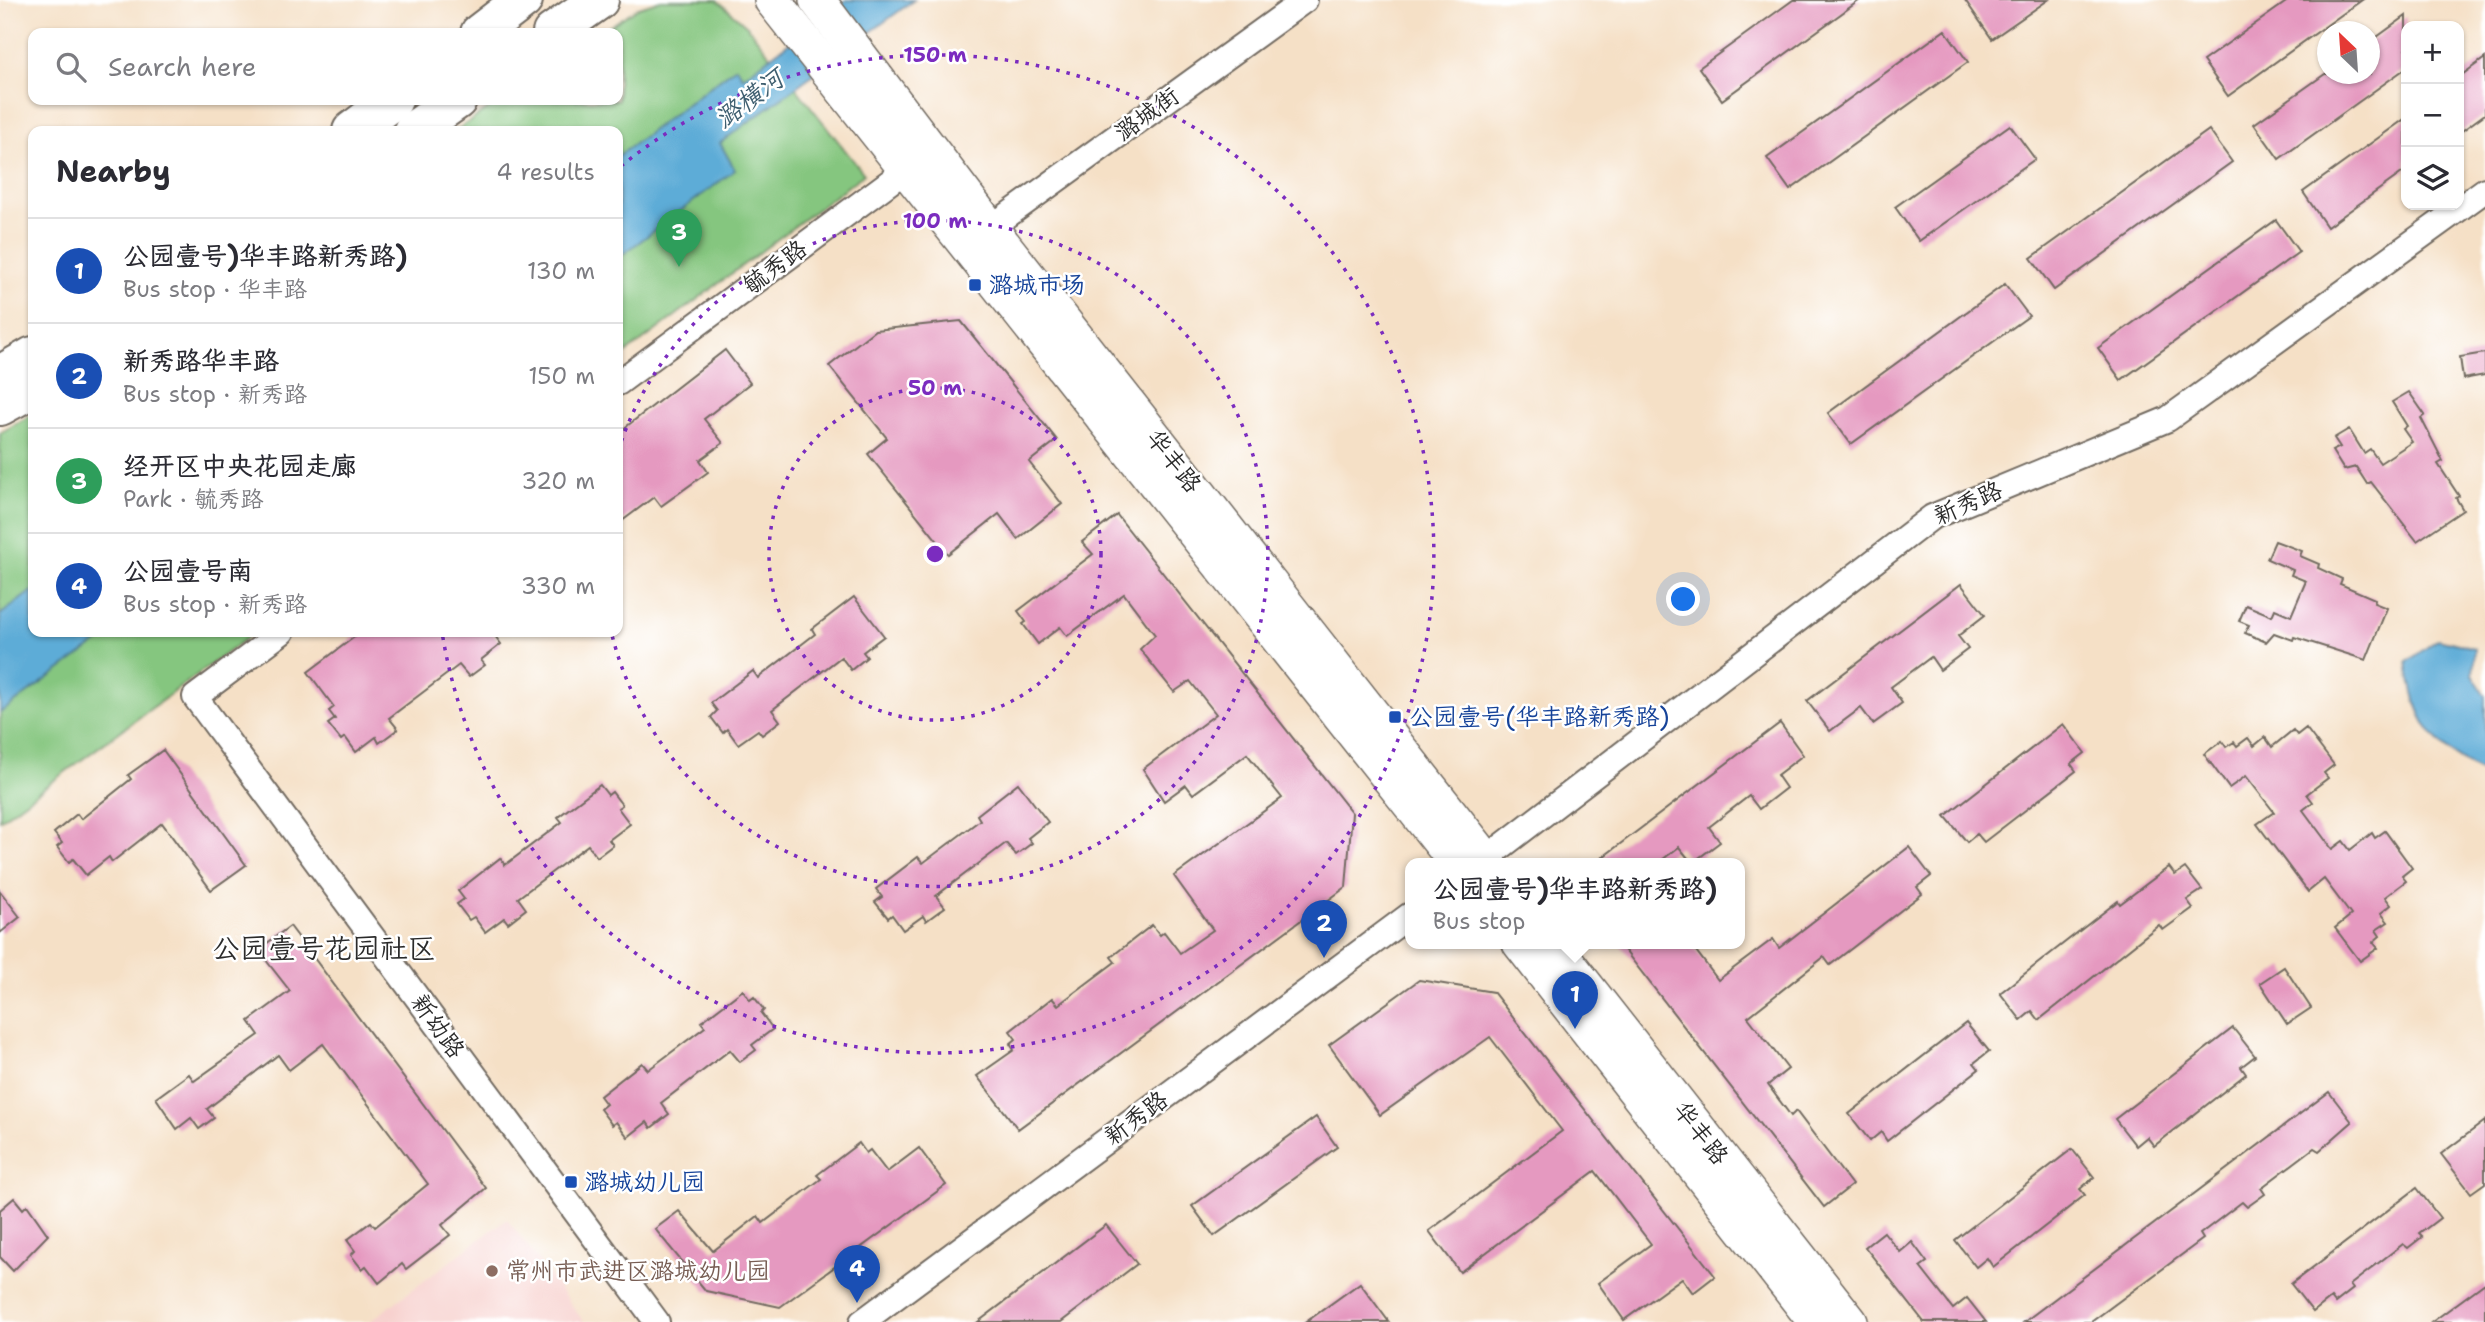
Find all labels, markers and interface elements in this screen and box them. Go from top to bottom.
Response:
north arrow [2317,21,2380,84]
map controls [2401,21,2464,210]
button: + [2401,21,2464,84]
search box [28,28,623,105]
text: 150 m [903,41,967,69]
icon: search [52,48,90,86]
text: Search here [108,49,257,84]
water label: 潞横河 [707,58,794,135]
street label: 潞城街 [1108,80,1186,148]
button: − [2401,84,2464,147]
button: layers [2401,147,2464,210]
text: Nearby [56,151,171,192]
text: 4 results [496,157,595,187]
text: 100 m [903,207,967,235]
pin: 3 [656,209,702,267]
street label: 毓秀路 [737,233,813,301]
text: 公园壹号)华丰路新秀路) [123,238,408,273]
text: 1 [74,256,84,286]
text: 130 m [527,256,595,286]
place label: 潞城市场 [989,269,1085,301]
text: Bus stop · 华丰路 [123,274,307,304]
marker: 潞城市场 [967,277,983,293]
text: 新秀路华丰路 [123,343,279,378]
text: 2 [71,361,87,391]
text: 150 m [528,361,595,391]
text: 50 m [908,374,962,402]
text: Bus stop · 新秀路 [123,379,307,409]
street label: 华丰路 [1139,423,1209,499]
text: 经开区中央花园走廊 [123,448,357,483]
text: 3 [71,466,87,496]
text: 320 m [521,466,595,496]
street label: 新秀路 [1929,474,2007,532]
text: Park · 毓秀路 [123,484,264,514]
centre of rings [923,542,947,566]
text: 公园壹号南 [123,553,253,588]
text: 4 [71,571,87,601]
text: 330 m [521,571,595,601]
your location [1666,582,1700,616]
text: Bus stop · 新秀路 [123,589,307,619]
place label: 公园壹号(华丰路新秀路) [1409,701,1669,733]
marker: 公园壹号(华丰路新秀路) [1387,709,1403,725]
popup [1405,858,1745,949]
text: 公园壹号)华丰路新秀路) [1433,871,1717,906]
pin: 2 [1301,900,1347,958]
text: Bus stop [1433,906,1526,936]
district label: 公园壹号花园社区 [212,929,436,967]
pin: 1 [1552,971,1598,1029]
street label: 新幼路 [404,987,472,1065]
street label: 新秀路 [1098,1084,1174,1152]
street label: 华丰路 [1666,1095,1736,1171]
place label: 潞城幼儿园 [585,1166,705,1198]
marker: 潞城幼儿园 [563,1174,579,1190]
pin: 4 [834,1245,880,1303]
place label: 常州市武进区潞城幼儿园 [506,1255,770,1287]
marker: 常州市武进区潞城幼儿园 [484,1263,500,1279]

